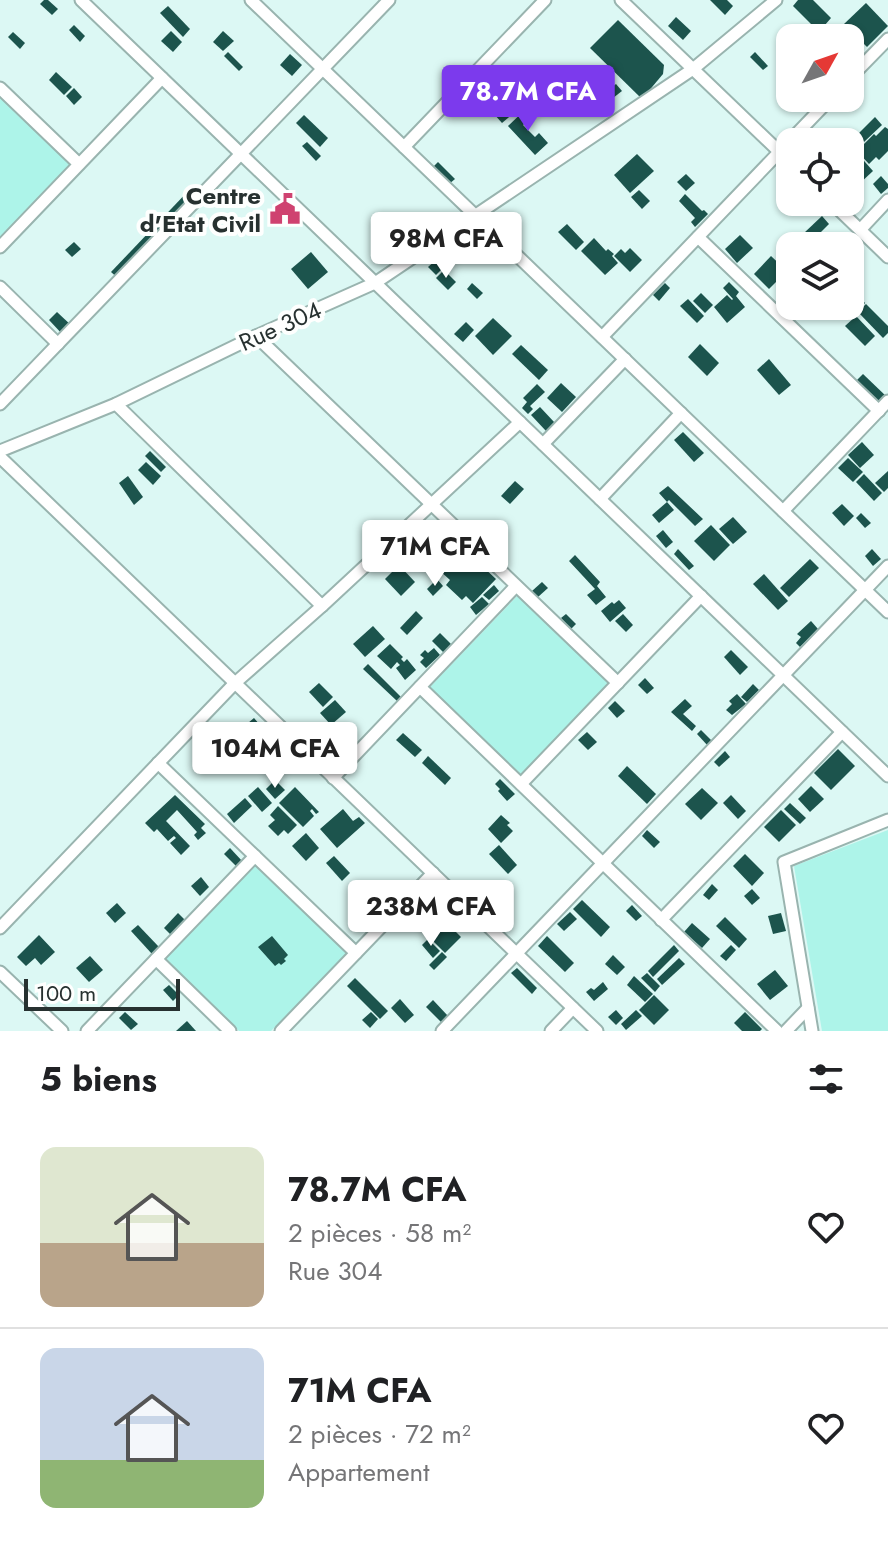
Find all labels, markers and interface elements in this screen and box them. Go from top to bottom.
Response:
north arrow [776,24,864,112]
map controls [776,24,864,320]
pin: 78.7M CFA [436,65,620,133]
text: 78.7M CFA [460,72,596,110]
button: locate [776,128,864,216]
place label: Centre d'Etat Civil [140,178,261,241]
public building icon: Centre d'Etat Civil [268,192,302,226]
pin: 98M CFA [372,212,520,280]
text: 98M CFA [389,219,503,257]
button: layers [776,232,864,320]
street label: Rue 304 [233,292,327,360]
pin: 71M CFA [361,520,509,588]
text: 71M CFA [380,527,490,565]
pin: 104M CFA [192,722,358,790]
text: 104M CFA [210,729,340,767]
pin: 238M CFA [348,880,514,948]
text: 238M CFA [366,887,496,925]
scale bar [24,975,180,1011]
text: 100 m [36,977,96,1009]
text: 5 biens [40,1055,157,1104]
icon: filters [804,1057,848,1101]
text: 78.7M CFA [288,1165,467,1214]
icon: home [104,1179,200,1275]
icon: heart [804,1205,848,1249]
text: 2 pièces · 58 m² [288,1214,471,1252]
text: Rue 304 [288,1252,382,1290]
text: 71M CFA [288,1366,432,1415]
icon: home [104,1380,200,1476]
icon: heart [804,1406,848,1450]
text: 2 pièces · 72 m² [288,1415,471,1453]
text: Appartement [288,1453,429,1491]

